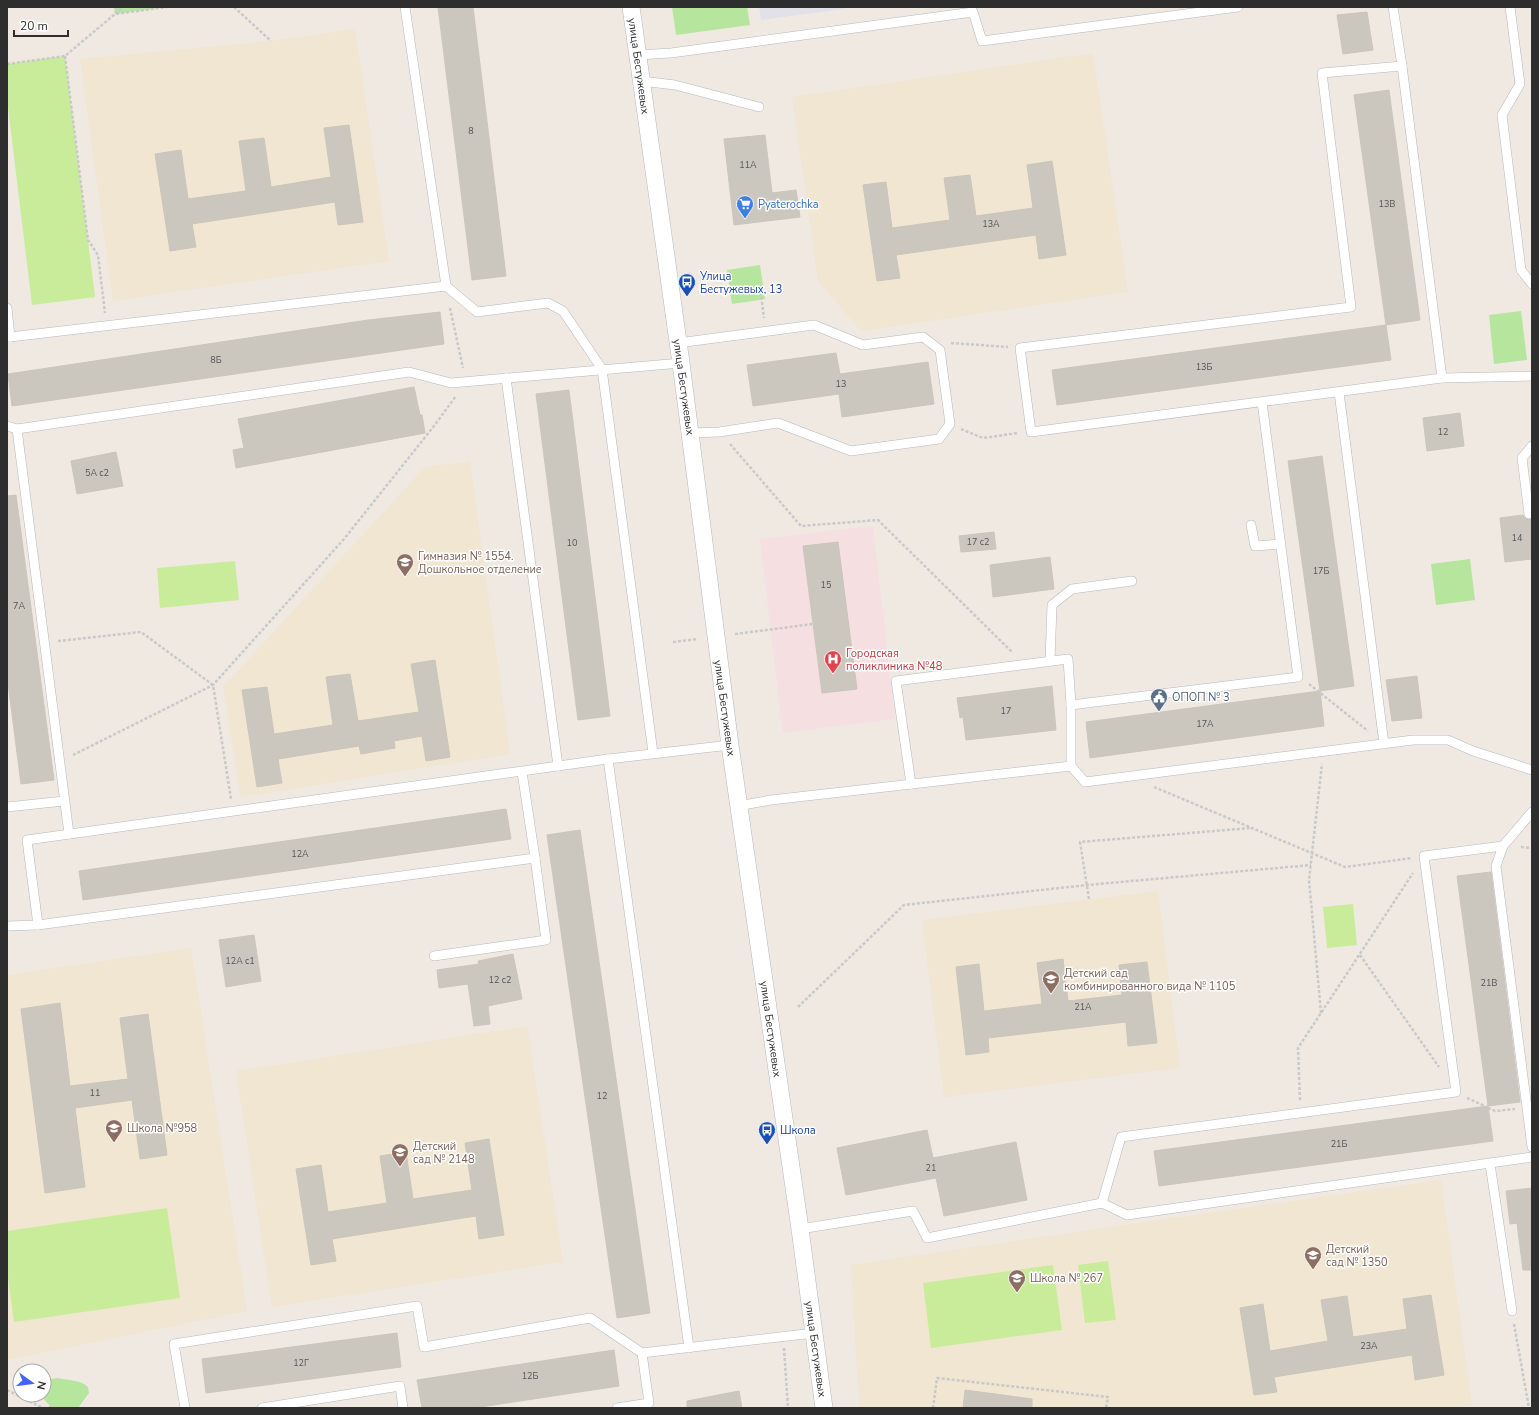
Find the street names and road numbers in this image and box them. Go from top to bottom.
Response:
street label: улица Бестужевых [624,17,653,115]
street label: улица Бестужевых [669,338,698,436]
street label: улица Бестужевых [710,659,739,757]
street label: улица Бестужевых [756,980,785,1078]
street label: улица Бестужевых [801,1300,830,1398]

